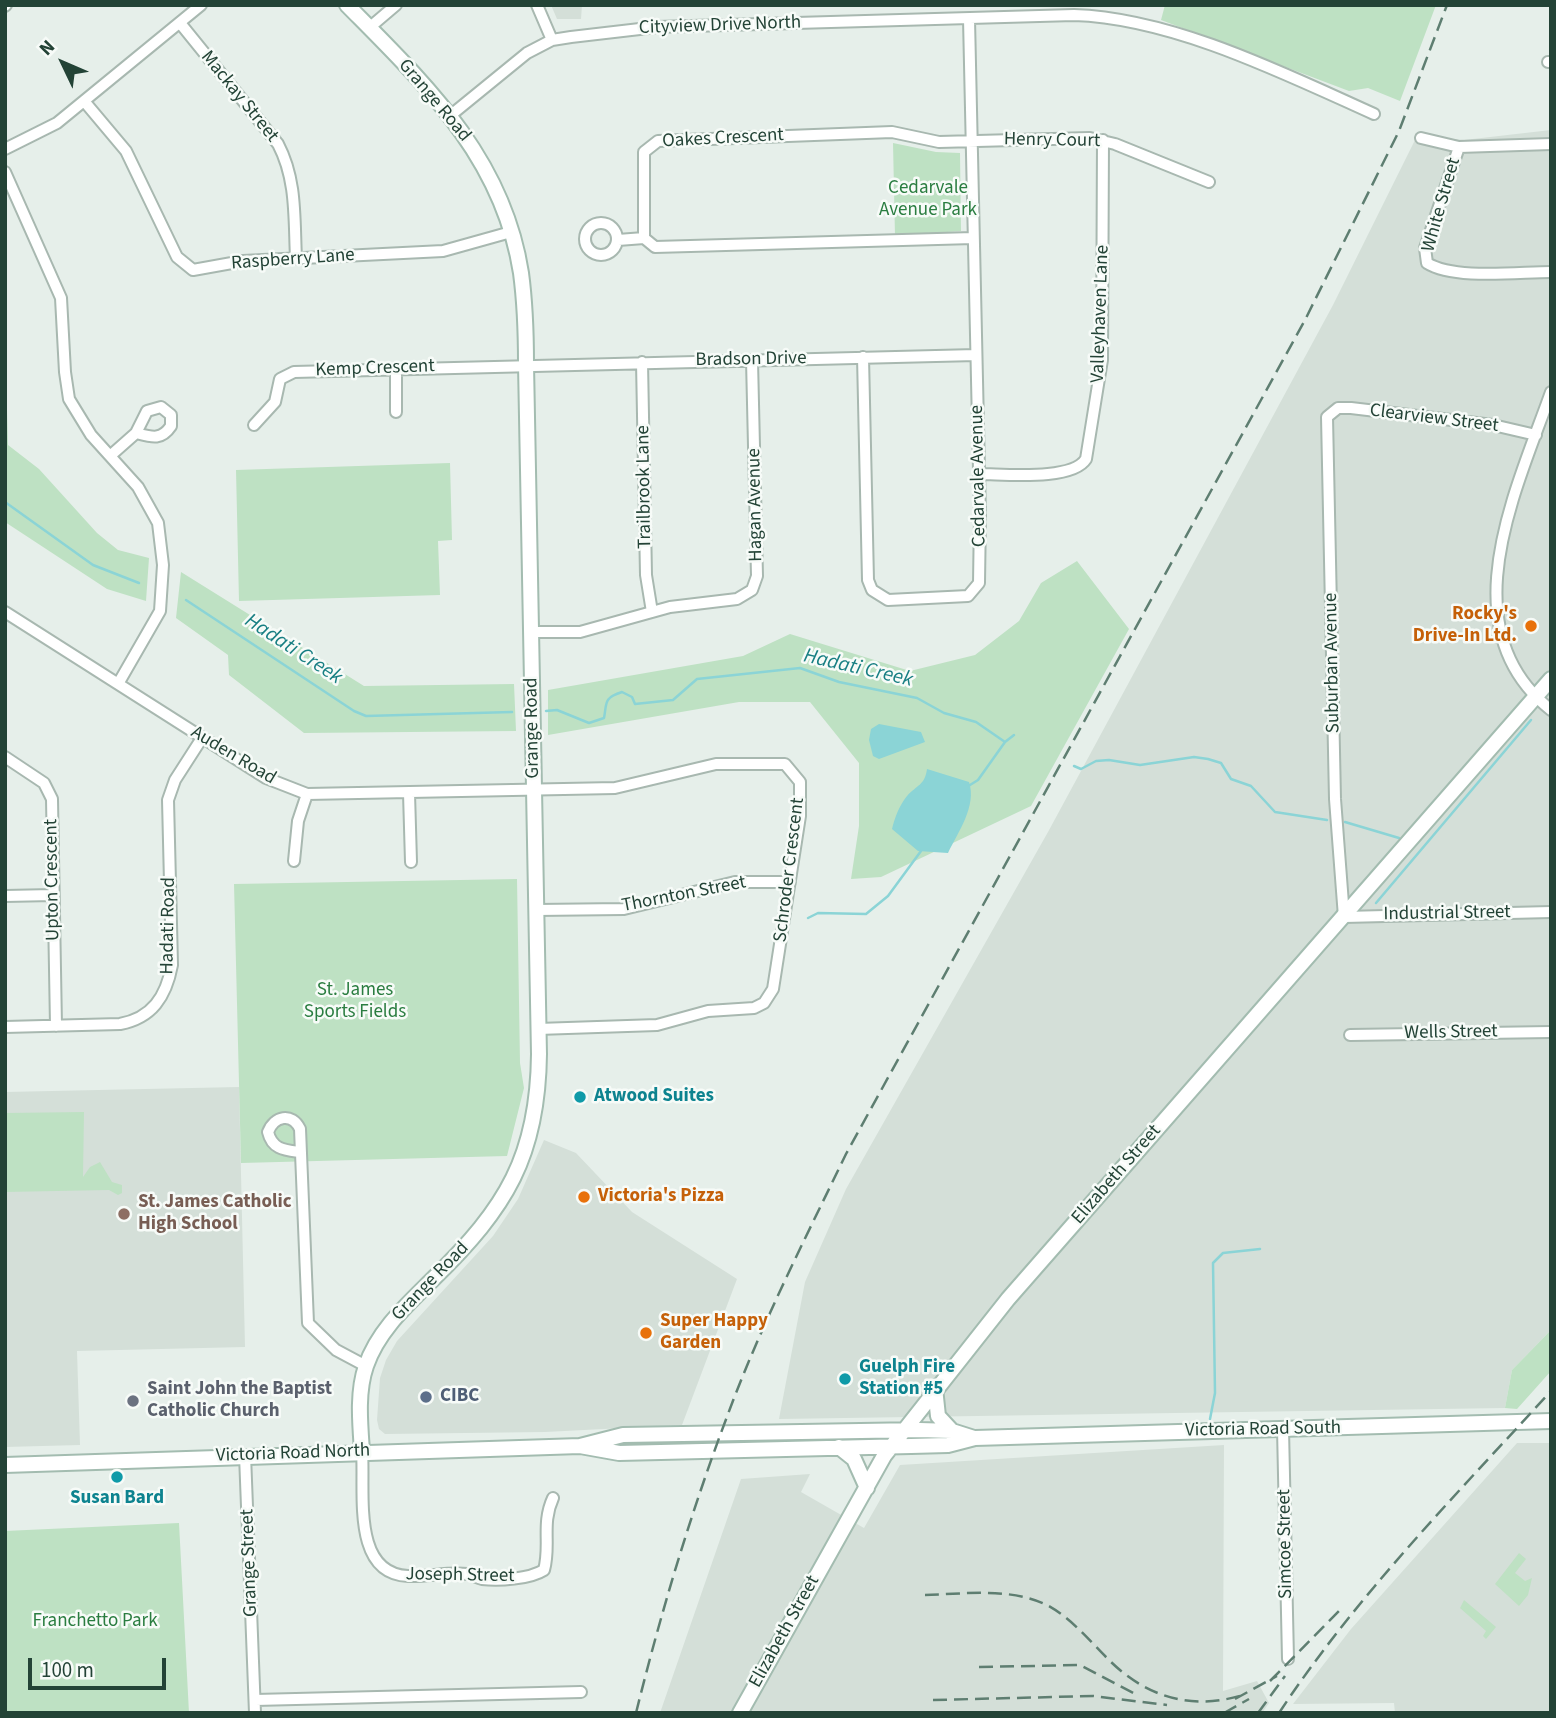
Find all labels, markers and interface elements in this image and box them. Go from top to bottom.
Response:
street label: Cityview Drive North [639,12,801,40]
north arrow [28,28,98,98]
text: N [33,34,62,62]
street label: Mackay Street [195,47,283,147]
street label: Grange Road [393,55,475,147]
street label: Oakes Crescent [662,124,784,154]
street label: Henry Court [1004,129,1100,153]
street label: White Street [1418,155,1466,255]
park label: Cedarvale Avenue Park [879,178,977,222]
street label: Raspberry Lane [230,244,356,276]
street label: Valleyhaven Lane [1087,245,1115,383]
street label: Bradson Drive [695,348,807,372]
street label: Kemp Crescent [315,356,435,382]
street label: Clearview Street [1368,400,1500,438]
street label: Cedarvale Avenue [966,405,992,547]
street label: Trailbrook Lane [633,425,657,549]
street label: Hagan Avenue [744,448,768,562]
street label: Suburban Avenue [1320,593,1346,733]
place label: Rocky's Drive-In Ltd. [1413,604,1517,648]
water label: Hadati Creek [239,609,347,691]
marker: Rocky's Drive-In Ltd. [1523,618,1539,634]
water label: Hadati Creek [801,644,915,694]
street label: Grange Road [521,677,545,779]
street label: Auden Road [186,722,280,790]
street label: Schroder Crescent [770,796,810,944]
street label: Upton Crescent [41,819,65,941]
street label: Thornton Street [620,872,748,918]
street label: Hadati Road [157,877,181,975]
street label: Industrial Street [1383,901,1511,927]
park label: St. James Sports Fields [304,980,406,1024]
street label: Wells Street [1404,1021,1498,1045]
place label: Atwood Suites [594,1086,714,1108]
marker: Atwood Suites [572,1089,588,1105]
street label: Elizabeth Street [1068,1120,1166,1230]
place label: Victoria's Pizza [598,1186,724,1208]
marker: Victoria's Pizza [576,1189,592,1205]
place label: St. James Catholic High School [138,1192,292,1236]
marker: St. James Catholic High School [116,1206,132,1222]
street label: Grange Road [388,1238,474,1326]
place label: Super Happy Garden [660,1311,768,1355]
marker: Super Happy Garden [638,1325,654,1341]
place label: Guelph Fire Station #5 [859,1357,955,1401]
marker: Guelph Fire Station #5 [837,1371,853,1387]
place label: Saint John the Baptist Catholic Church [147,1379,332,1423]
place label: CIBC [440,1386,479,1408]
marker: CIBC [418,1389,434,1405]
marker: Saint John the Baptist Catholic Church [125,1393,141,1409]
street label: Victoria Road South [1185,1417,1341,1443]
street label: Victoria Road North [215,1440,371,1468]
marker: Susan Bard [109,1469,125,1485]
place label: Susan Bard [70,1488,164,1510]
street label: Simcoe Street [1274,1489,1298,1599]
street label: Grange Street [237,1509,263,1617]
street label: Joseph Street [405,1564,515,1588]
street label: Elizabeth Street [745,1572,825,1692]
park label: Franchetto Park [32,1611,158,1633]
scale bar [32,1644,170,1688]
text: 100 m [41,1655,94,1685]

